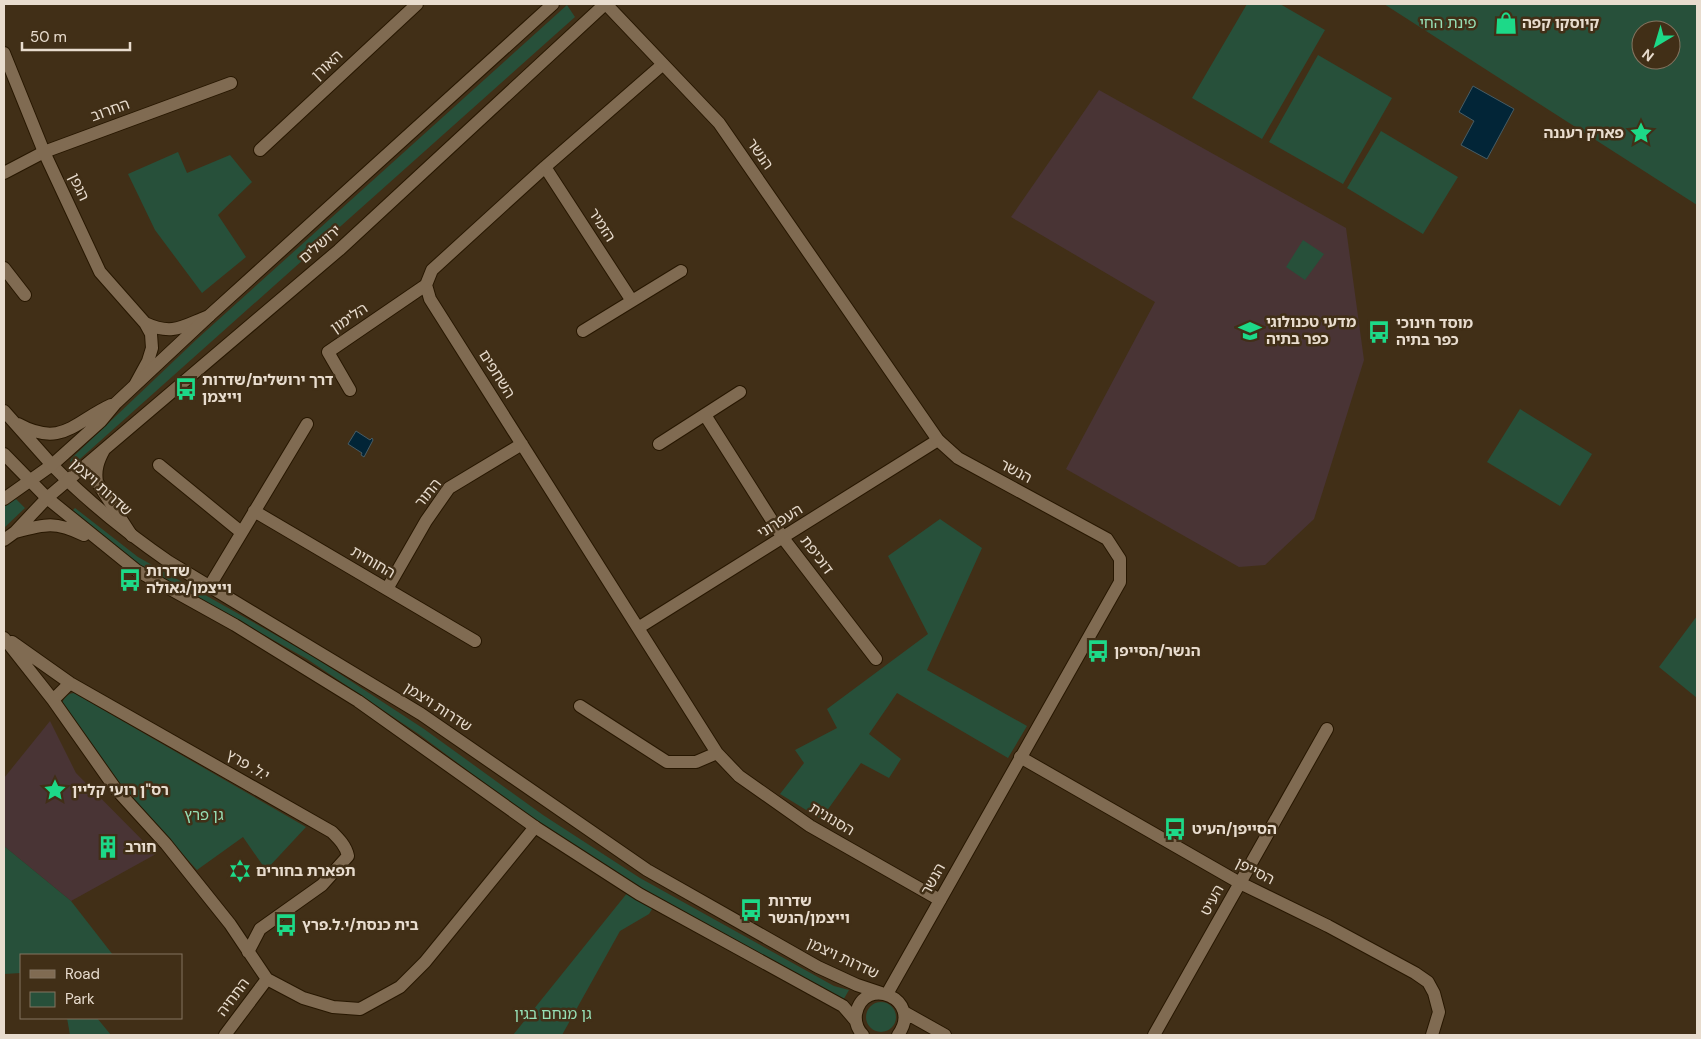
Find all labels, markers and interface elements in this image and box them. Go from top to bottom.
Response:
shop icon: קיוסקו קפה [1493,10,1519,36]
park label: פינת החי [1419,13,1477,33]
place label: קיוסקו קפה [1522,13,1600,33]
scale bar [22,20,130,52]
north arrow [1631,20,1681,70]
text: 50 m [30,27,67,47]
street label: האורן [307,45,347,85]
text: N [1638,45,1658,65]
street label: החרוב [88,94,132,126]
place icon: פארק רעננה [1628,120,1654,146]
place label: פארק רעננה [1543,123,1624,143]
street label: הנשר [742,134,778,174]
street label: הגפן [64,170,94,204]
street label: הזמיר [584,204,620,246]
street label: ירושלים [295,220,345,268]
street label: הלימון [326,298,372,338]
place label: מדעי טכנולוגי כפר בתיה [1266,312,1357,349]
place label: מוסד חינוכי כפר בתיה [1396,313,1473,350]
school or university icon: מדעי טכנולוגי כפר בתיה [1237,318,1263,344]
bus stop icon: מוסד חינוכי כפר בתיה [1366,319,1392,345]
street label: השחפים [474,346,520,402]
place label: דרך ירושלים/שדרות וייצמן [202,370,334,407]
bus stop icon: דרך ירושלים/שדרות וייצמן [173,376,199,402]
street label: שדרות ויצמן [66,454,136,520]
street label: הנשר [996,454,1036,488]
street label: התור [410,474,446,512]
street label: העפרוני [754,499,806,543]
street label: דוכיפת [796,532,838,578]
street label: החוחית [347,541,399,583]
place label: שדרות וייצמן/גאולה [146,561,232,598]
bus stop icon: שדרות וייצמן/גאולה [117,567,143,593]
bus stop icon: הנשר/הסייפן [1085,638,1111,664]
place label: הנשר/הסייפן [1114,641,1201,661]
street label: שדרות ויצמן [400,678,476,736]
street label: י.ל. פרץ [223,745,273,785]
place icon: רס"ן רועי קליין [42,777,68,803]
place label: רס"ן רועי קליין [72,780,169,800]
street label: הסנונית [806,798,858,840]
park label: גן פרץ [184,805,224,825]
bus stop icon: הסייפן/העיט [1162,816,1188,842]
place label: הסייפן/העיט [1192,819,1277,839]
building icon: חורב [95,834,121,860]
place label: חורב [125,837,156,857]
street label: הסייפן [1232,853,1278,889]
synagogue icon: תפארת בחורים [227,858,253,884]
street label: הנשר [916,859,950,899]
place label: תפארת בחורים [256,861,356,881]
street label: העיט [1195,881,1229,919]
place label: שדרות וייצמן/הנשר [768,891,850,928]
bus stop icon: שדרות וייצמן/הנשר [738,897,764,923]
bus stop icon: בית כנסת/י.ל.פרץ [273,912,299,938]
place label: בית כנסת/י.ל.פרץ [302,915,419,935]
street label: שדרות ויצמן [804,933,882,983]
legend [20,954,182,1019]
text: Road [65,964,100,984]
street label: התחיה [212,974,254,1020]
text: Park [65,989,95,1009]
park label: גן מנחם בגין [514,1004,592,1024]

